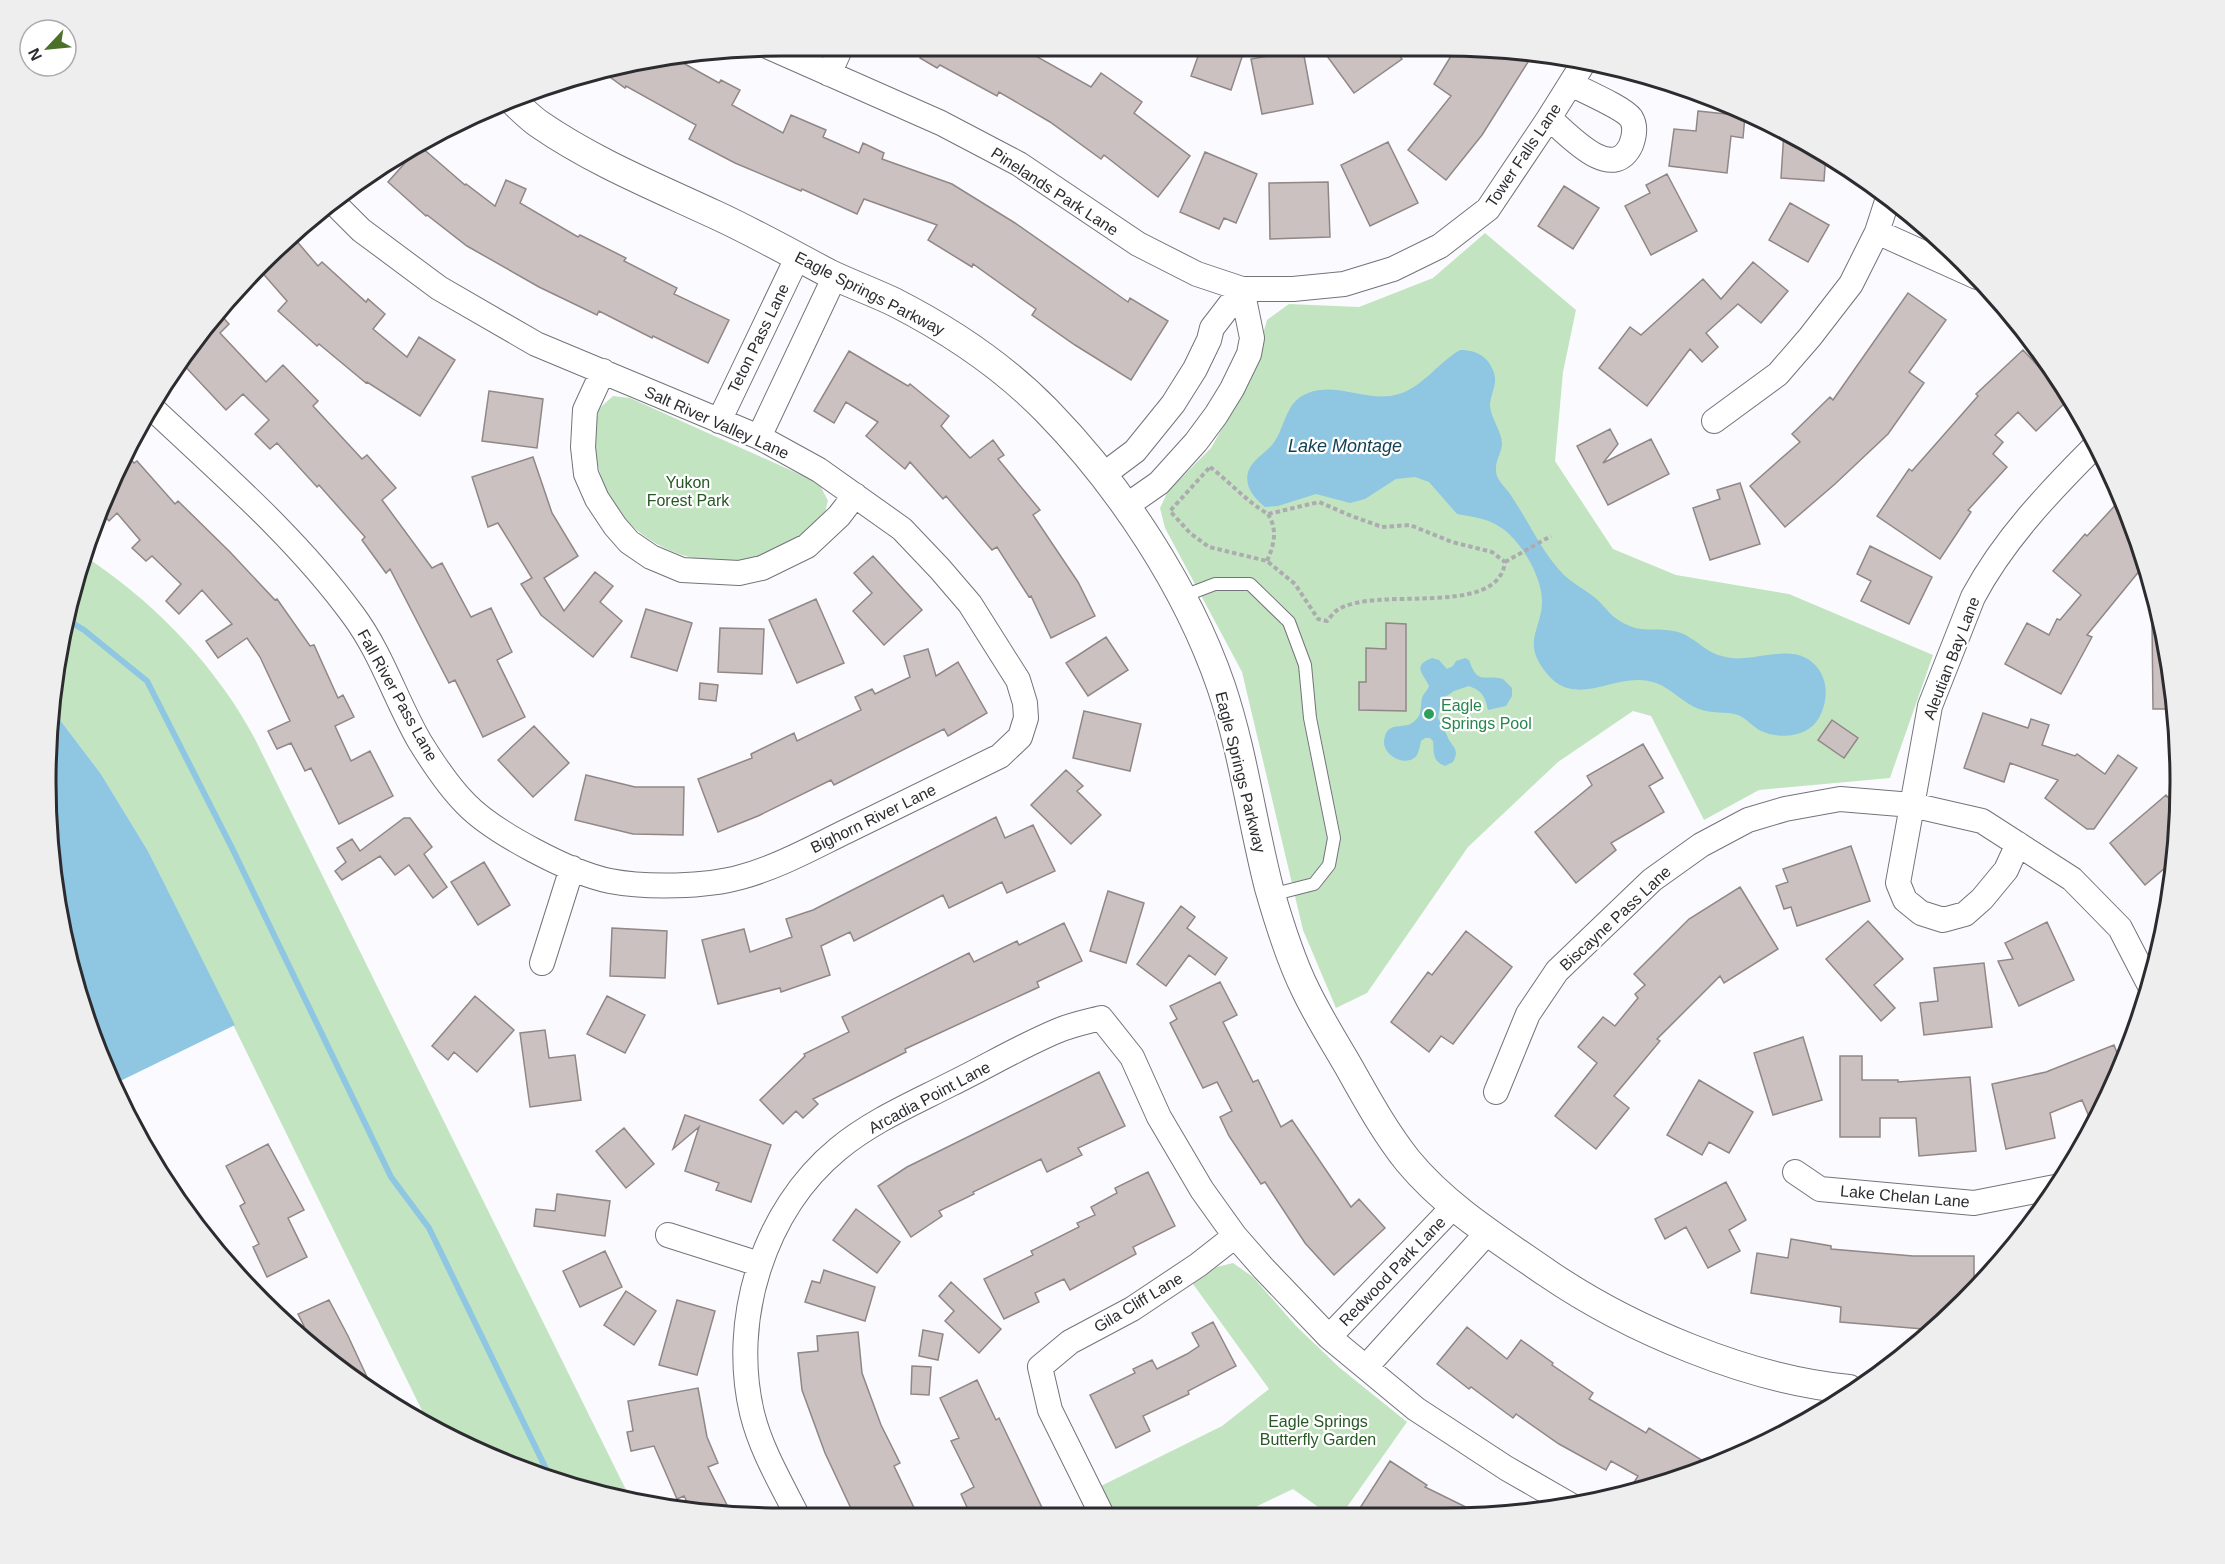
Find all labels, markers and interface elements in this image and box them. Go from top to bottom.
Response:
north arrow [18,18,78,78]
text: N [25,45,45,63]
street label: Tower Falls Lane [1483,100,1564,210]
street label: Pinelands Park Lane [988,144,1121,239]
street label: Eagle Springs Parkway [792,248,947,339]
street label: Teton Pass Lane [725,281,792,396]
street label: Salt River Valley Lane [642,383,792,462]
water label: Lake Montage [1288,436,1402,456]
park label: Yukon Forest Park [647,474,730,509]
street label: Aleutian Bay Lane [1920,594,1983,722]
street label: Fall River Pass Lane [354,627,441,764]
street label: Eagle Springs Parkway [1212,690,1269,854]
place label: Eagle Springs Pool [1441,697,1532,732]
marker: Eagle Springs Pool [1422,707,1436,721]
street label: Bighorn River Lane [808,781,939,856]
street label: Biscayne Pass Lane [1557,863,1674,974]
street label: Arcadia Point Lane [866,1058,993,1137]
street label: Lake Chelan Lane [1840,1182,1970,1211]
street label: Redwood Park Lane [1336,1213,1449,1329]
street label: Gila Cliff Lane [1091,1269,1186,1336]
park label: Eagle Springs Butterfly Garden [1260,1413,1376,1448]

